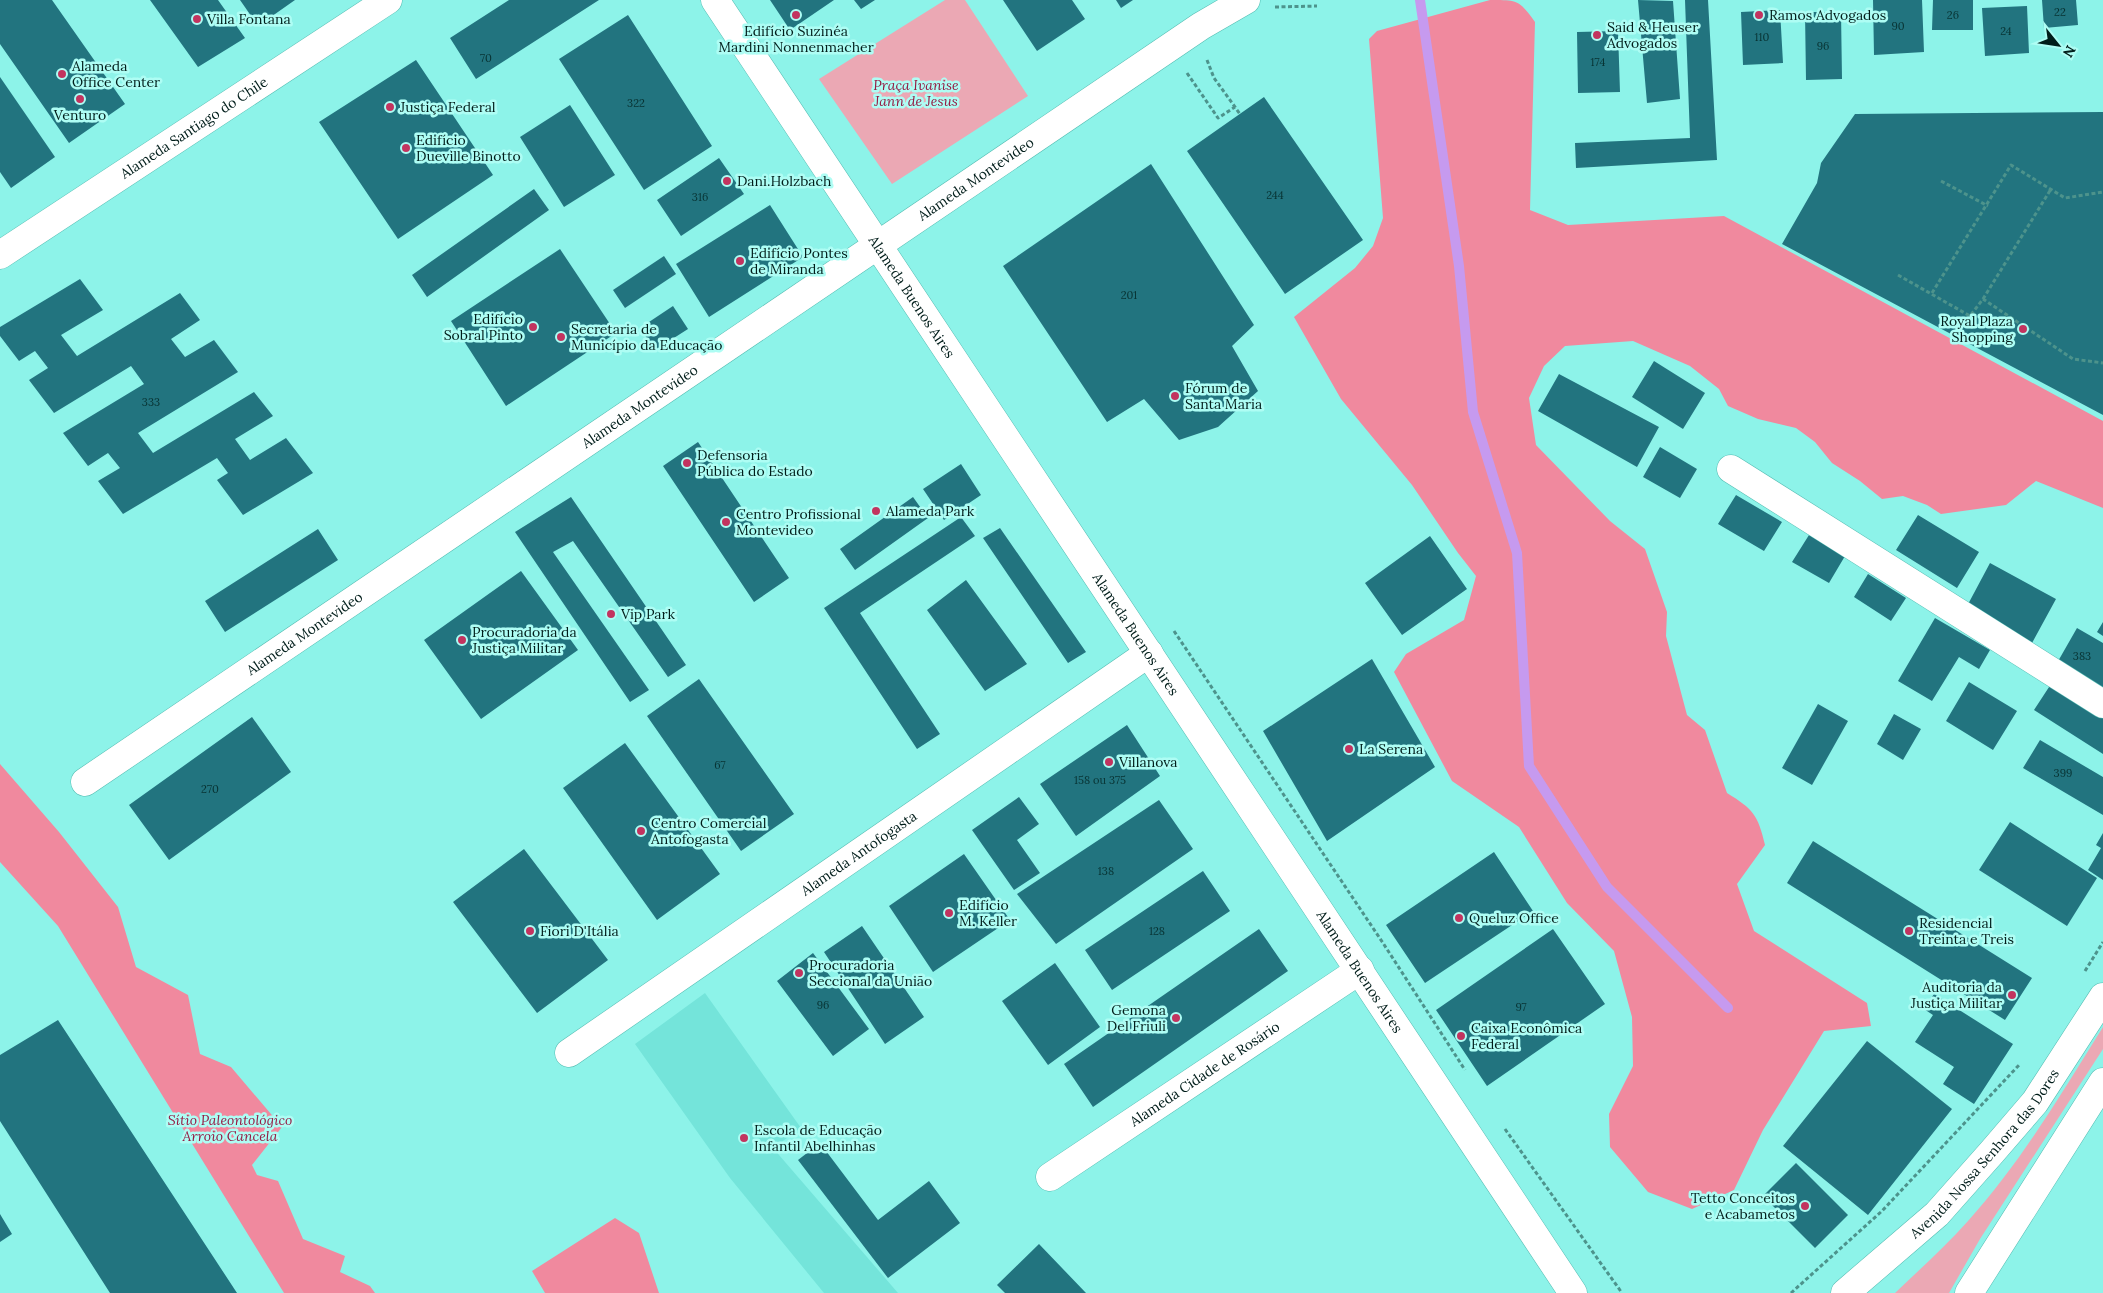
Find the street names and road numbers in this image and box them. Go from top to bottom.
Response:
street label: Alameda Santiago do Chile [116,72,271,183]
street label: Alameda Montevideo [913,133,1037,225]
street label: Alameda Buenos Aires [864,231,959,361]
street label: Alameda Montevideo [577,361,701,453]
street label: Alameda Buenos Aires [1088,569,1183,699]
street label: Alameda Montevideo [242,588,366,680]
street label: Alameda Antofogasta [797,807,920,900]
street label: Alameda Buenos Aires [1312,906,1407,1036]
street label: Alameda Cidade de Rosário [1125,1017,1283,1131]
street label: Avenida Nossa Senhora das Dores [1905,1066,2063,1243]

